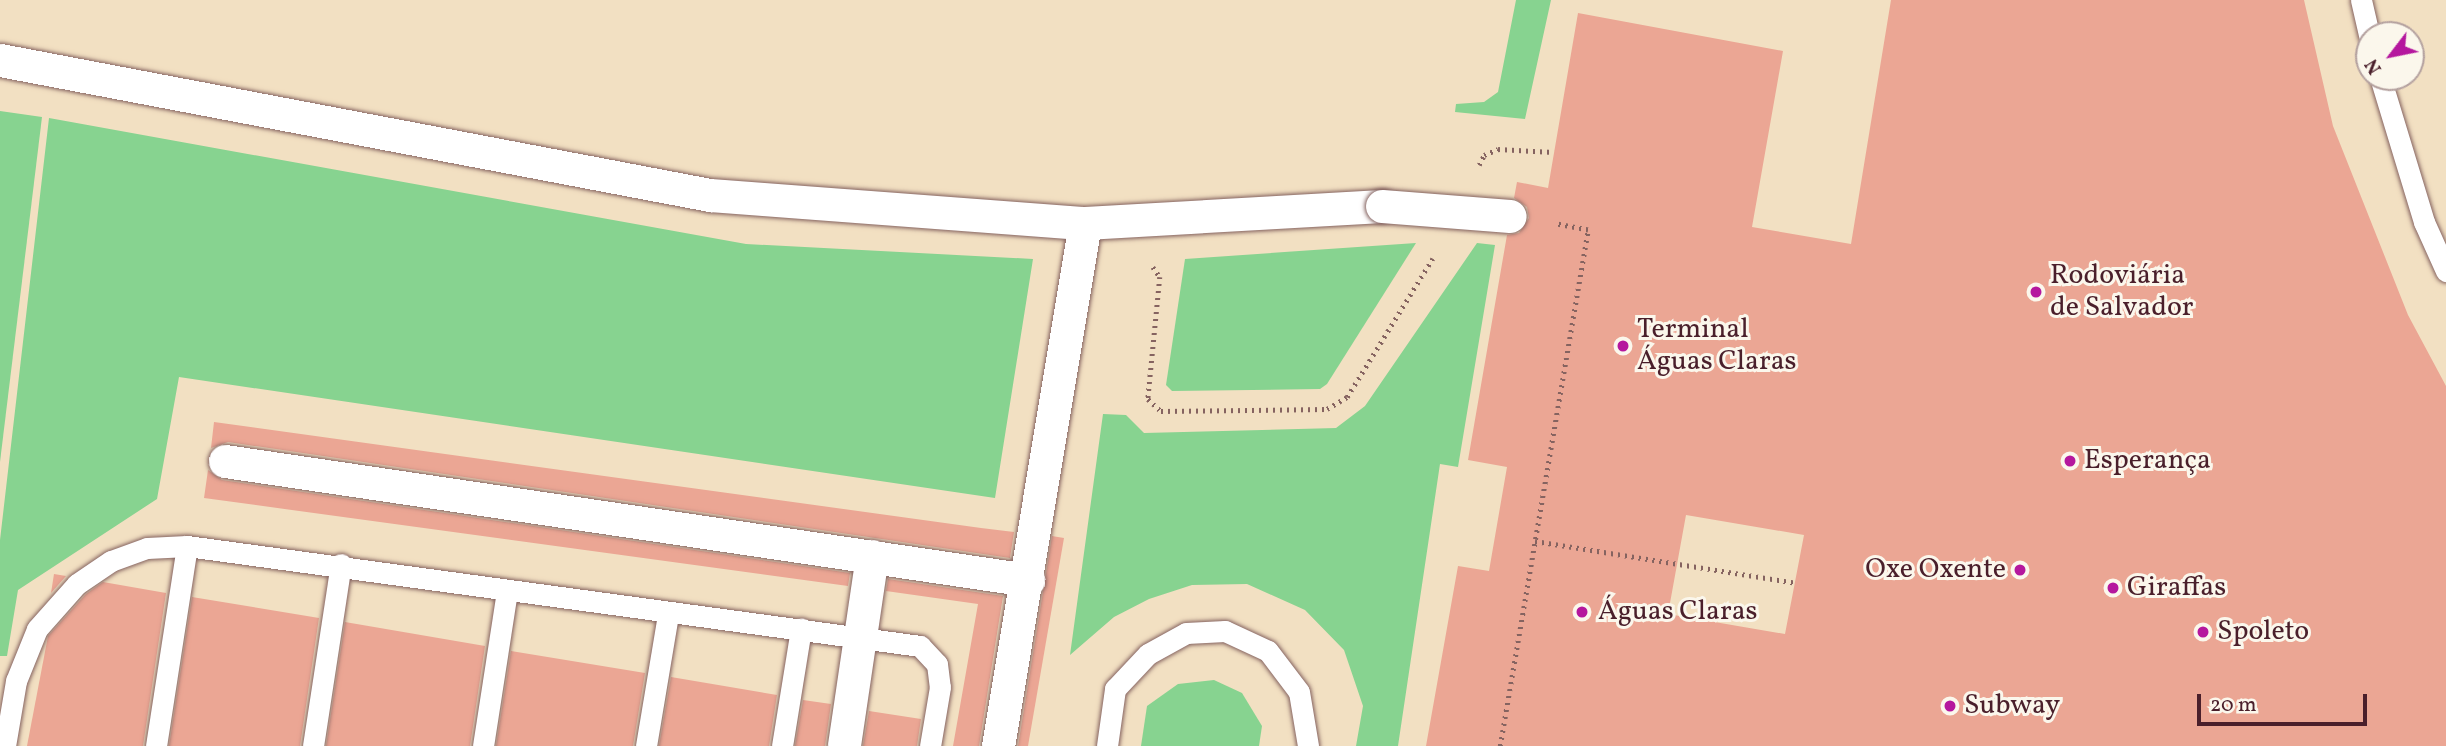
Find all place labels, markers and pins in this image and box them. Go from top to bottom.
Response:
place label: Rodoviária de Salvador [2050,259,2194,325]
marker: Rodoviária de Salvador [2028,284,2044,300]
place label: Terminal Águas Claras [1637,313,1797,379]
marker: Terminal Águas Claras [1615,338,1631,354]
place label: Esperança [2084,444,2211,478]
marker: Esperança [2062,453,2078,469]
place label: Oxe Oxente [1865,553,2006,587]
marker: Oxe Oxente [2012,562,2028,578]
place label: Giraffas [2127,571,2226,605]
marker: Giraffas [2105,580,2121,596]
place label: Águas Claras [1598,595,1758,629]
marker: Águas Claras [1572,602,1592,622]
place label: Spoleto [2217,615,2309,649]
marker: Spoleto [2195,624,2211,640]
place label: Subway [1964,689,2060,723]
marker: Subway [1942,698,1958,714]

